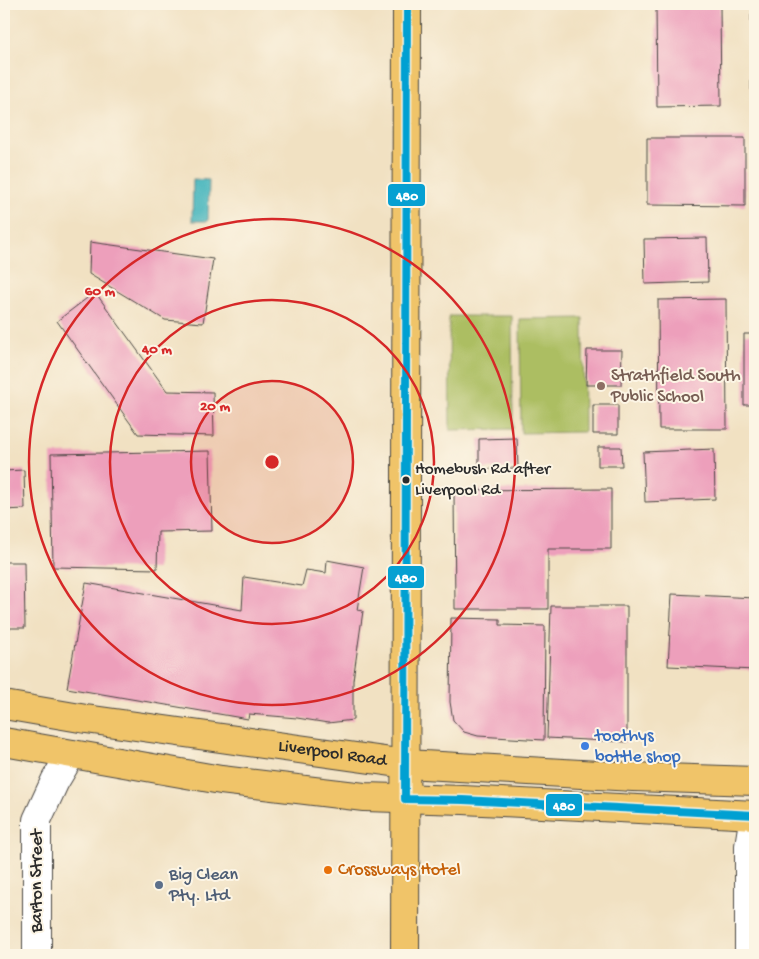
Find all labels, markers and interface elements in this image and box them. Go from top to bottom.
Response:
line badge: 480 [387,183,426,207]
text: 480 [395,189,418,206]
text: 60 m [85,283,116,301]
text: 40 m [141,341,172,359]
place label: Strathfield South Public School [610,366,741,408]
marker: Strathfield South Public School [595,380,607,392]
text: 20 m [200,398,230,416]
centre of rings [263,453,281,471]
place label: Homebush Rd after Liverpool Rd [415,460,552,501]
marker: Homebush Rd after Liverpool Rd [401,475,411,485]
line badge: 480 [387,565,425,589]
text: 480 [394,571,417,588]
place label: toothys bottle shop [594,726,681,768]
street label: Liverpool Road [277,736,389,772]
marker: toothys bottle shop [579,740,591,752]
line badge: 480 [545,793,583,817]
text: 480 [552,799,575,816]
street label: Barton Street [27,828,48,934]
place label: Crossways Hotel [338,860,461,881]
marker: Crossways Hotel [322,864,334,876]
place label: Big Clean Pty. Ltd [168,865,239,907]
marker: Big Clean Pty. Ltd [153,879,165,891]

